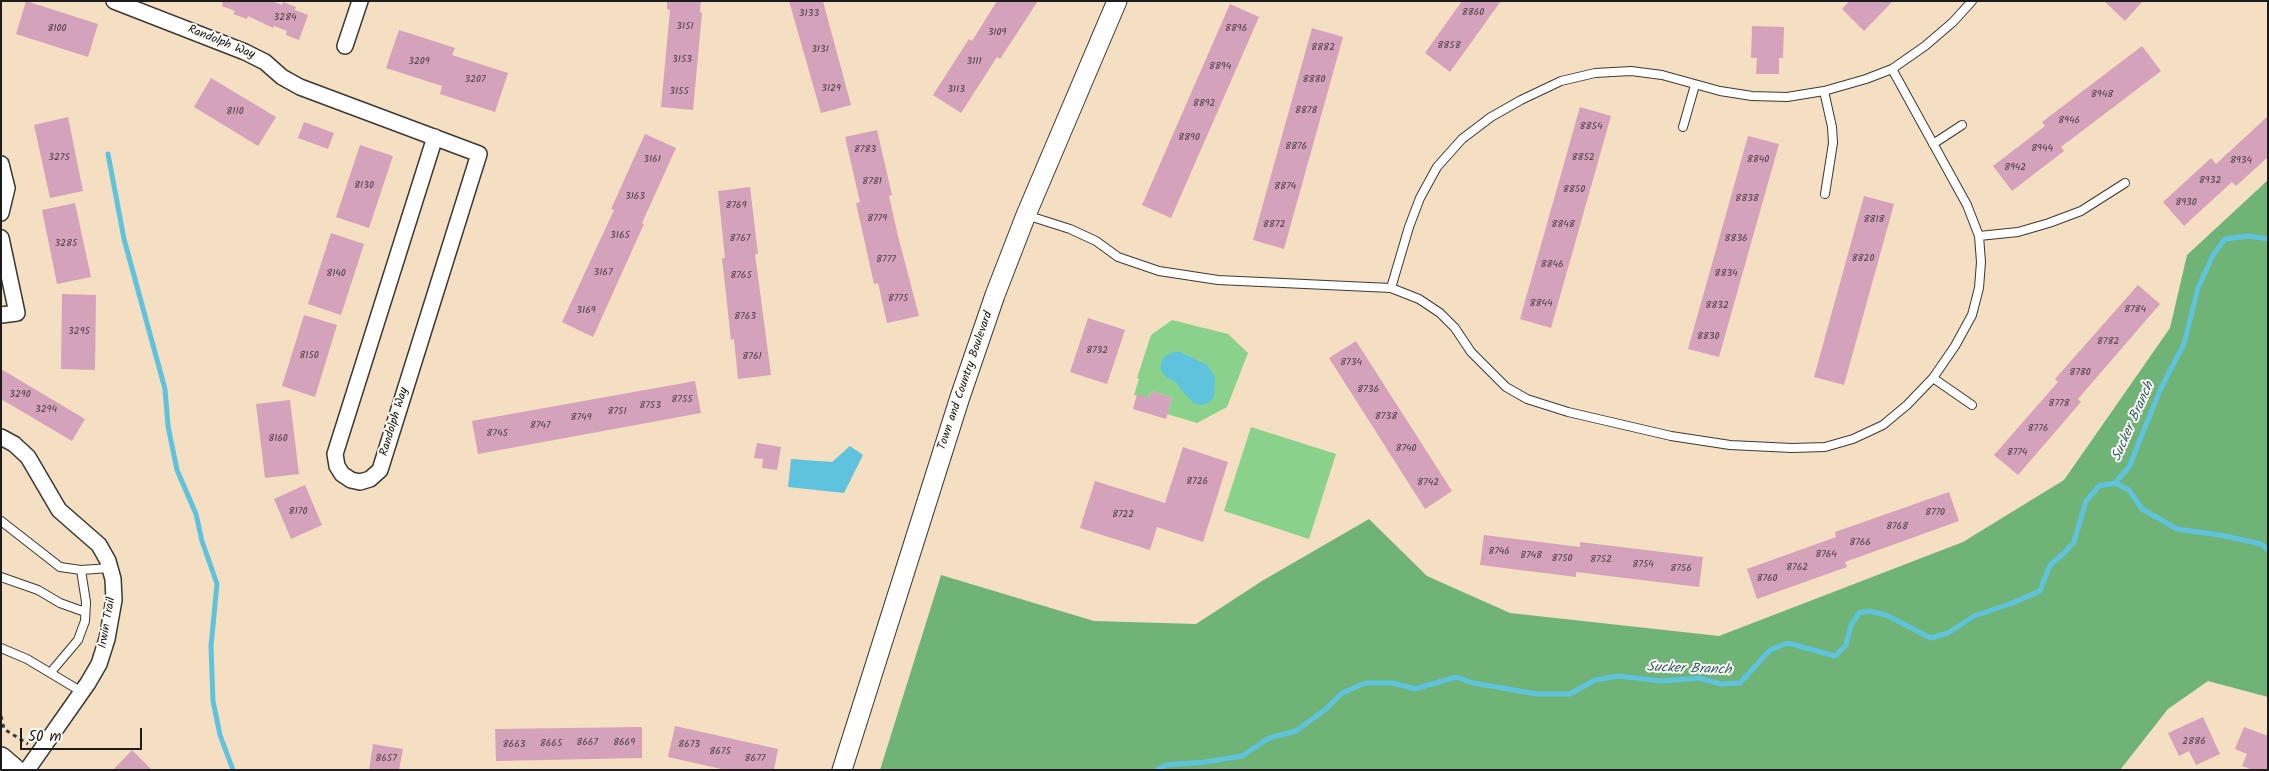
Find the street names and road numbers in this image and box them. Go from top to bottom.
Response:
street label: Randolph Way [185,23,257,63]
street label: Town and Country Boulevard [935,310,997,452]
street label: Randolph Way [378,386,412,458]
street label: Irwin Trail [96,596,120,650]

